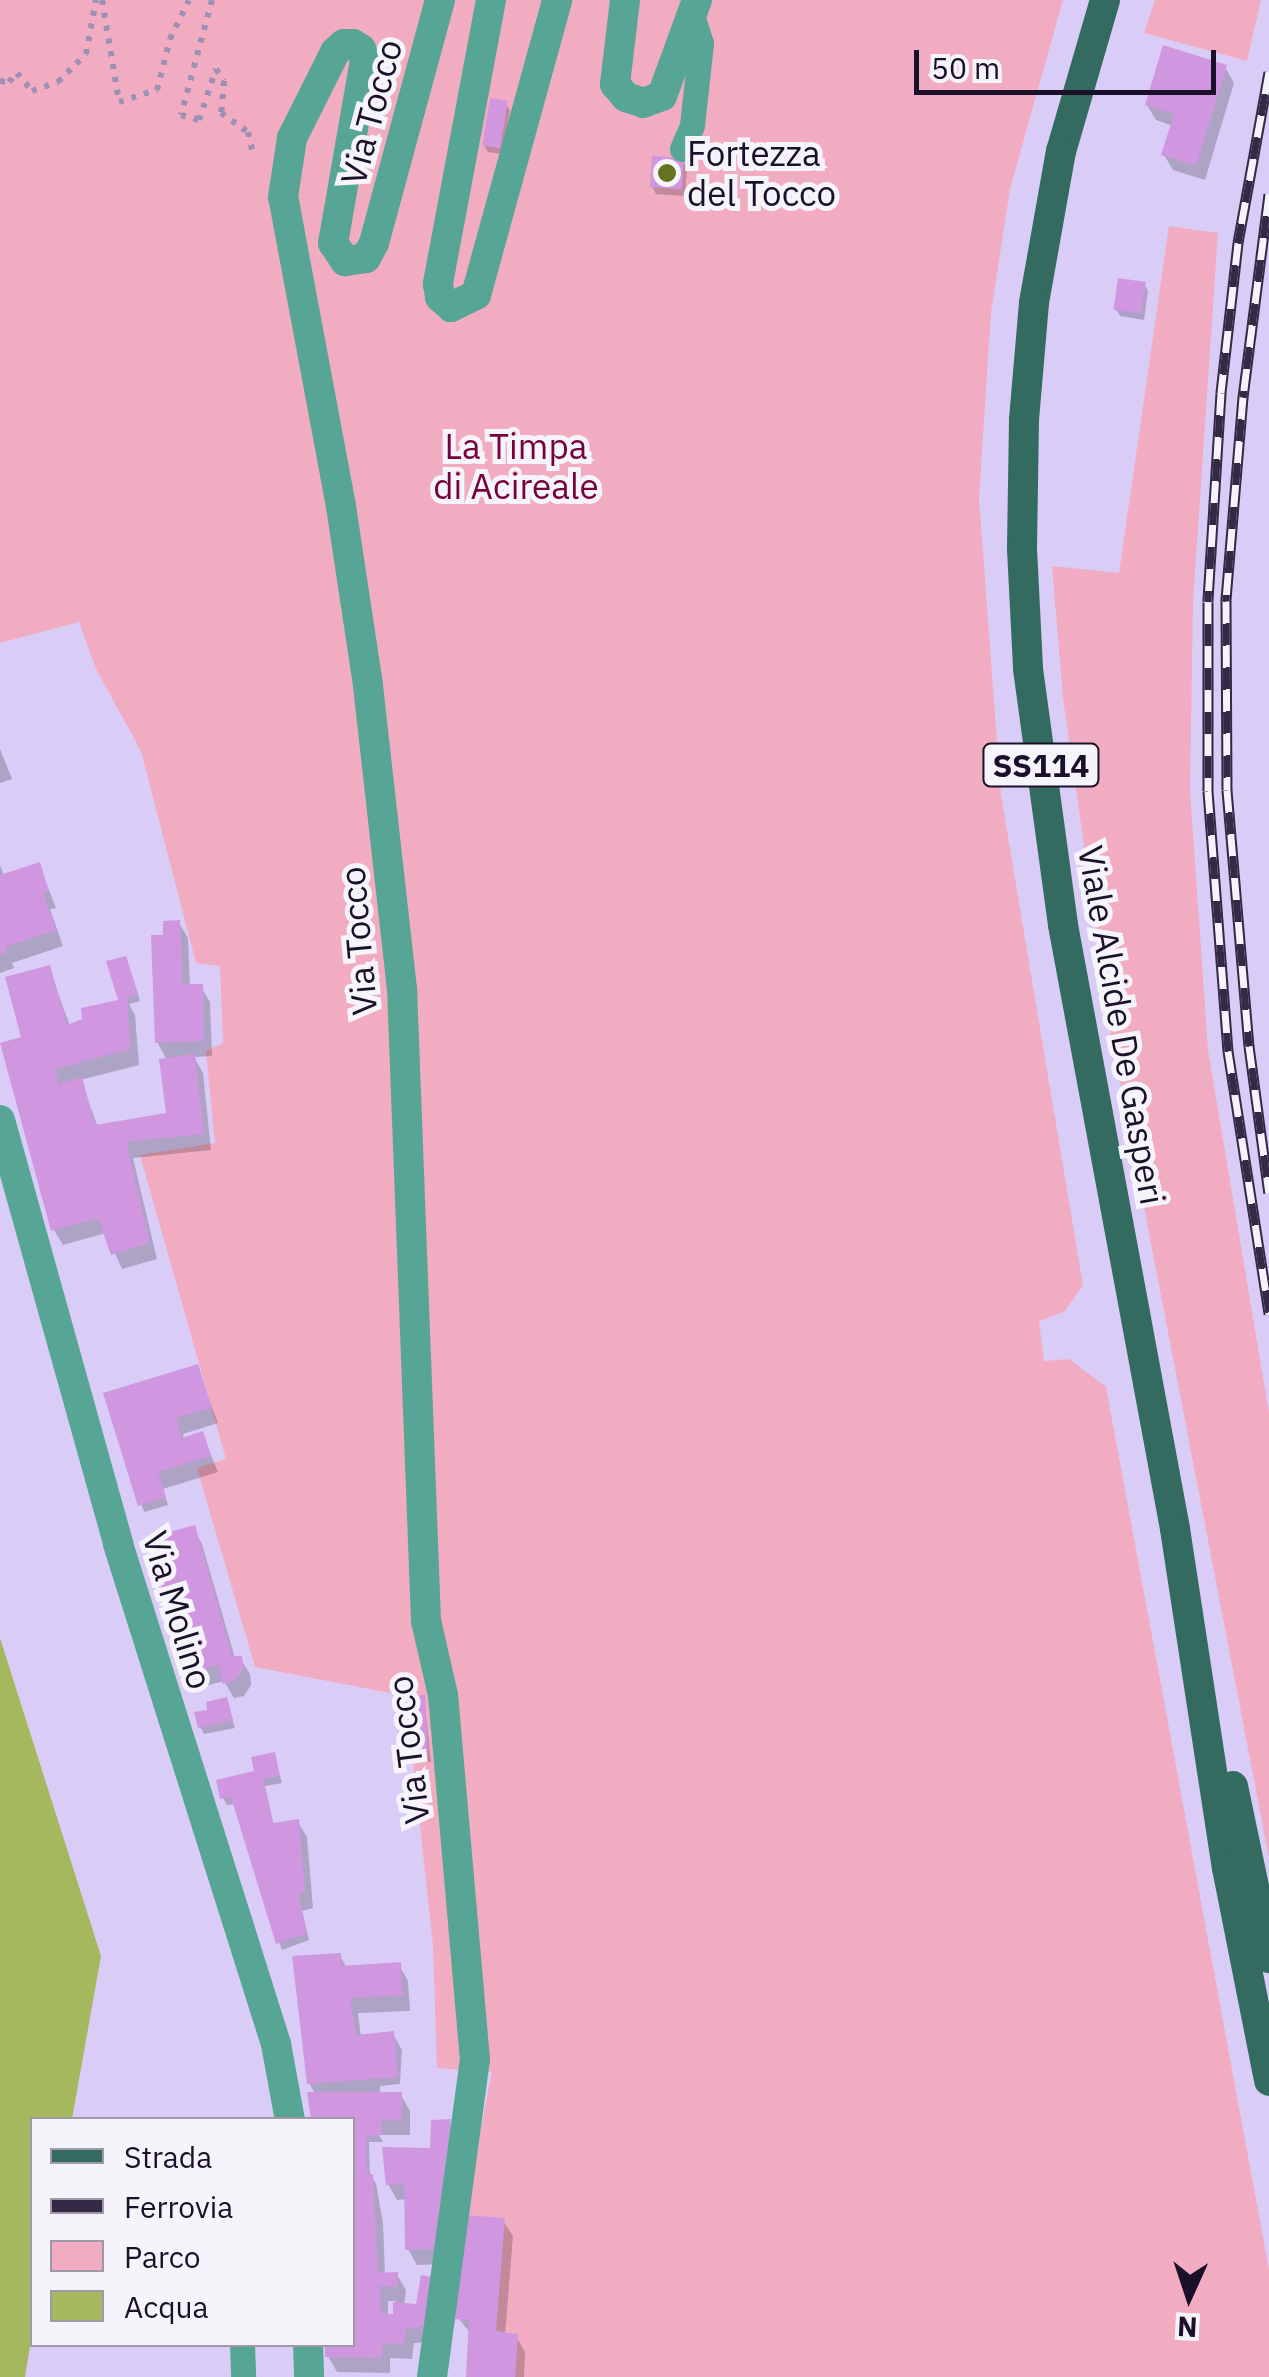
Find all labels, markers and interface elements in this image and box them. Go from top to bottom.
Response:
scale bar [919,30,1222,92]
street label: Via Tocco [331,35,411,189]
text: 50 m [931,48,1000,87]
place label: Fortezza del Tocco [687,132,836,214]
marker: Fortezza del Tocco [656,162,678,184]
park label: La Timpa di Acireale [433,425,599,507]
road number: SS114 [981,738,1101,792]
street label: Viale Alcide De Gasperi [1070,842,1174,1208]
street label: Via Tocco [331,865,385,1017]
street label: Via Molino [134,1526,222,1694]
street label: Via Tocco [378,1674,438,1826]
legend [30,2117,355,2347]
text: Strada [124,2137,212,2176]
text: Ferrovia [124,2187,233,2226]
text: Parco [124,2237,200,2276]
north arrow [1139,2247,1239,2347]
text: Acqua [124,2287,209,2326]
text: N [1176,2308,1198,2346]

